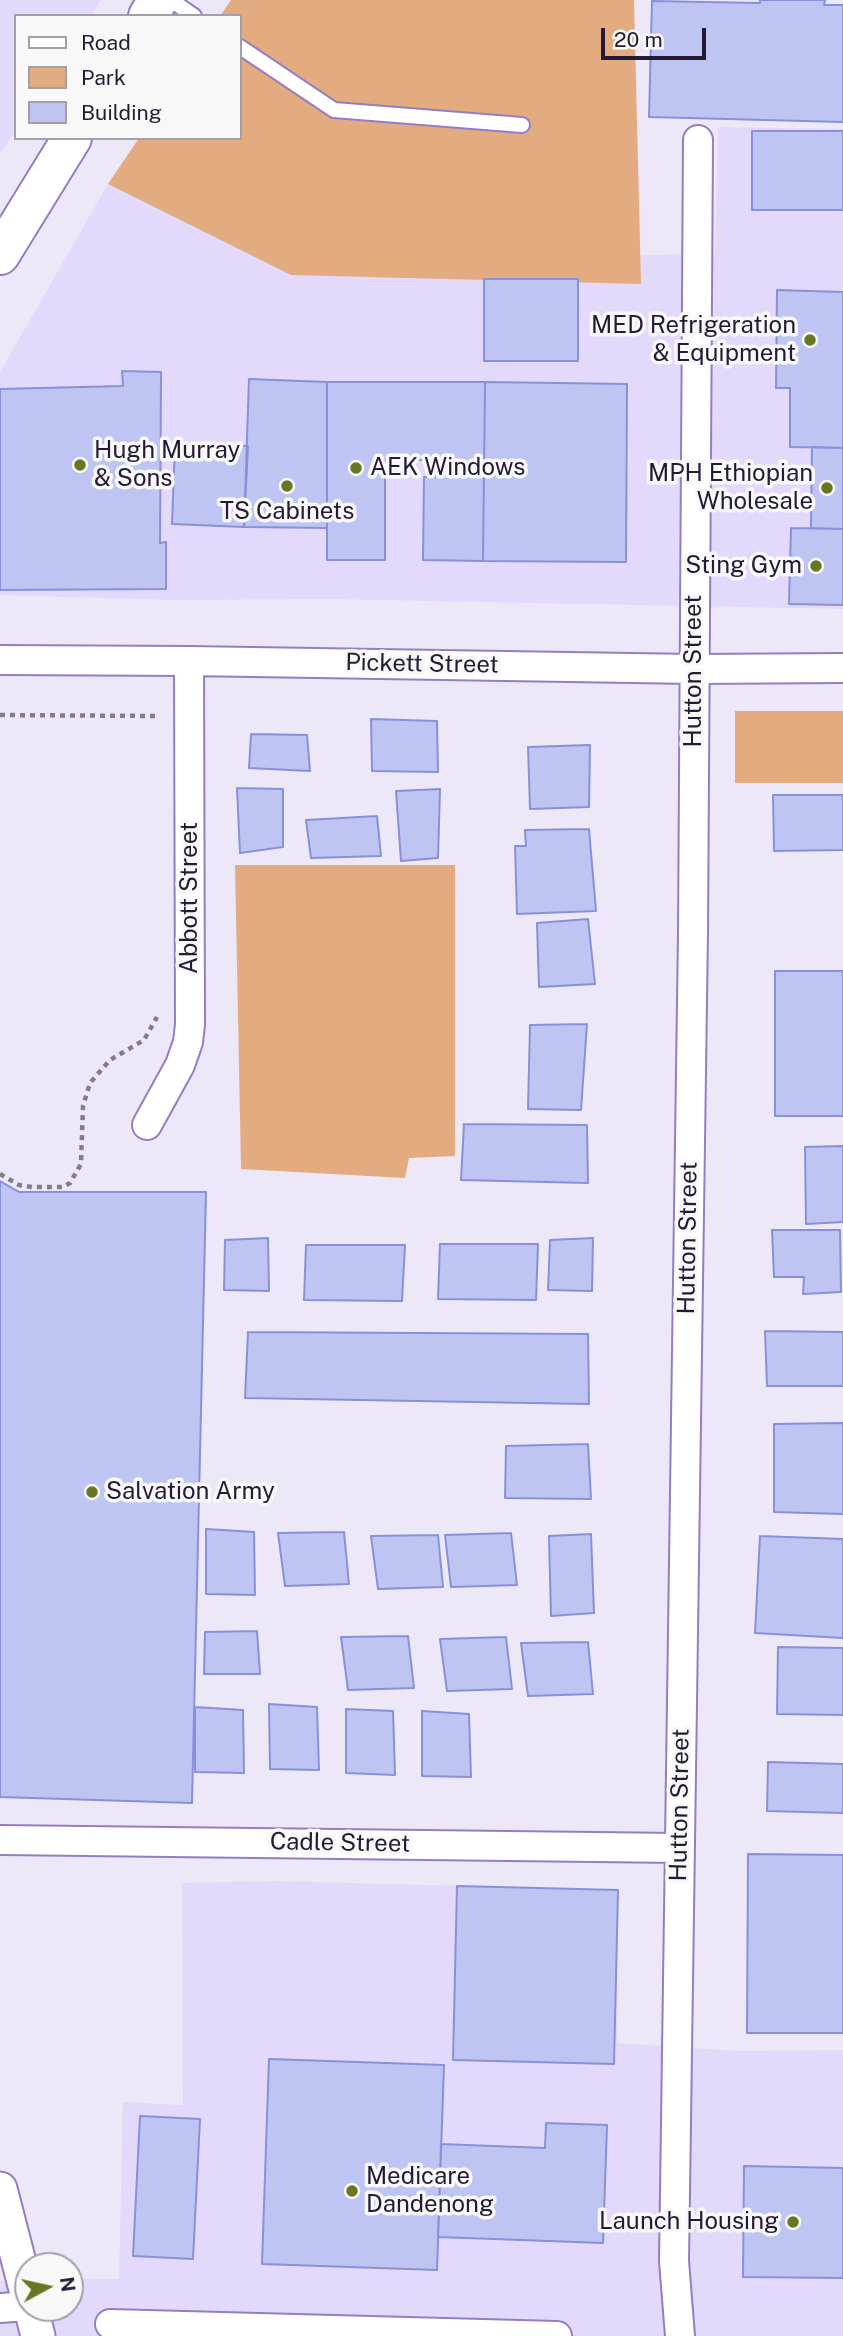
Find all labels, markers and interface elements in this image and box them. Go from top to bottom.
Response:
legend [14,14,242,140]
scale bar [605,14,710,58]
text: 20 m [614,27,663,52]
text: Road [81,30,131,55]
text: Park [81,65,126,90]
text: Building [81,100,162,125]
place label: MED Refrigeration & Equipment [591,312,796,368]
marker: MED Refrigeration & Equipment [802,332,818,348]
place label: Hugh Murray & Sons [94,437,240,493]
place label: AEK Windows [370,454,525,482]
marker: Hugh Murray & Sons [72,457,88,473]
marker: AEK Windows [348,460,364,476]
place label: MPH Ethiopian Wholesale [648,460,813,516]
marker: TS Cabinets [279,478,295,494]
marker: MPH Ethiopian Wholesale [819,480,835,496]
place label: TS Cabinets [220,498,354,526]
place label: Sting Gym [685,552,802,580]
marker: Sting Gym [808,558,824,574]
street label: Hutton Street [680,595,708,747]
street label: Pickett Street [345,648,499,680]
street label: Abbott Street [176,822,204,974]
street label: Hutton Street [672,1161,704,1315]
place label: Salvation Army [106,1478,275,1506]
marker: Salvation Army [84,1484,100,1500]
street label: Hutton Street [664,1728,696,1882]
street label: Cadle Street [270,1827,410,1859]
place label: Medicare Dandenong [366,2163,494,2219]
marker: Medicare Dandenong [344,2183,360,2199]
place label: Launch Housing [599,2208,779,2236]
marker: Launch Housing [785,2214,801,2230]
north arrow [14,2252,84,2322]
text: N [56,2275,80,2293]

